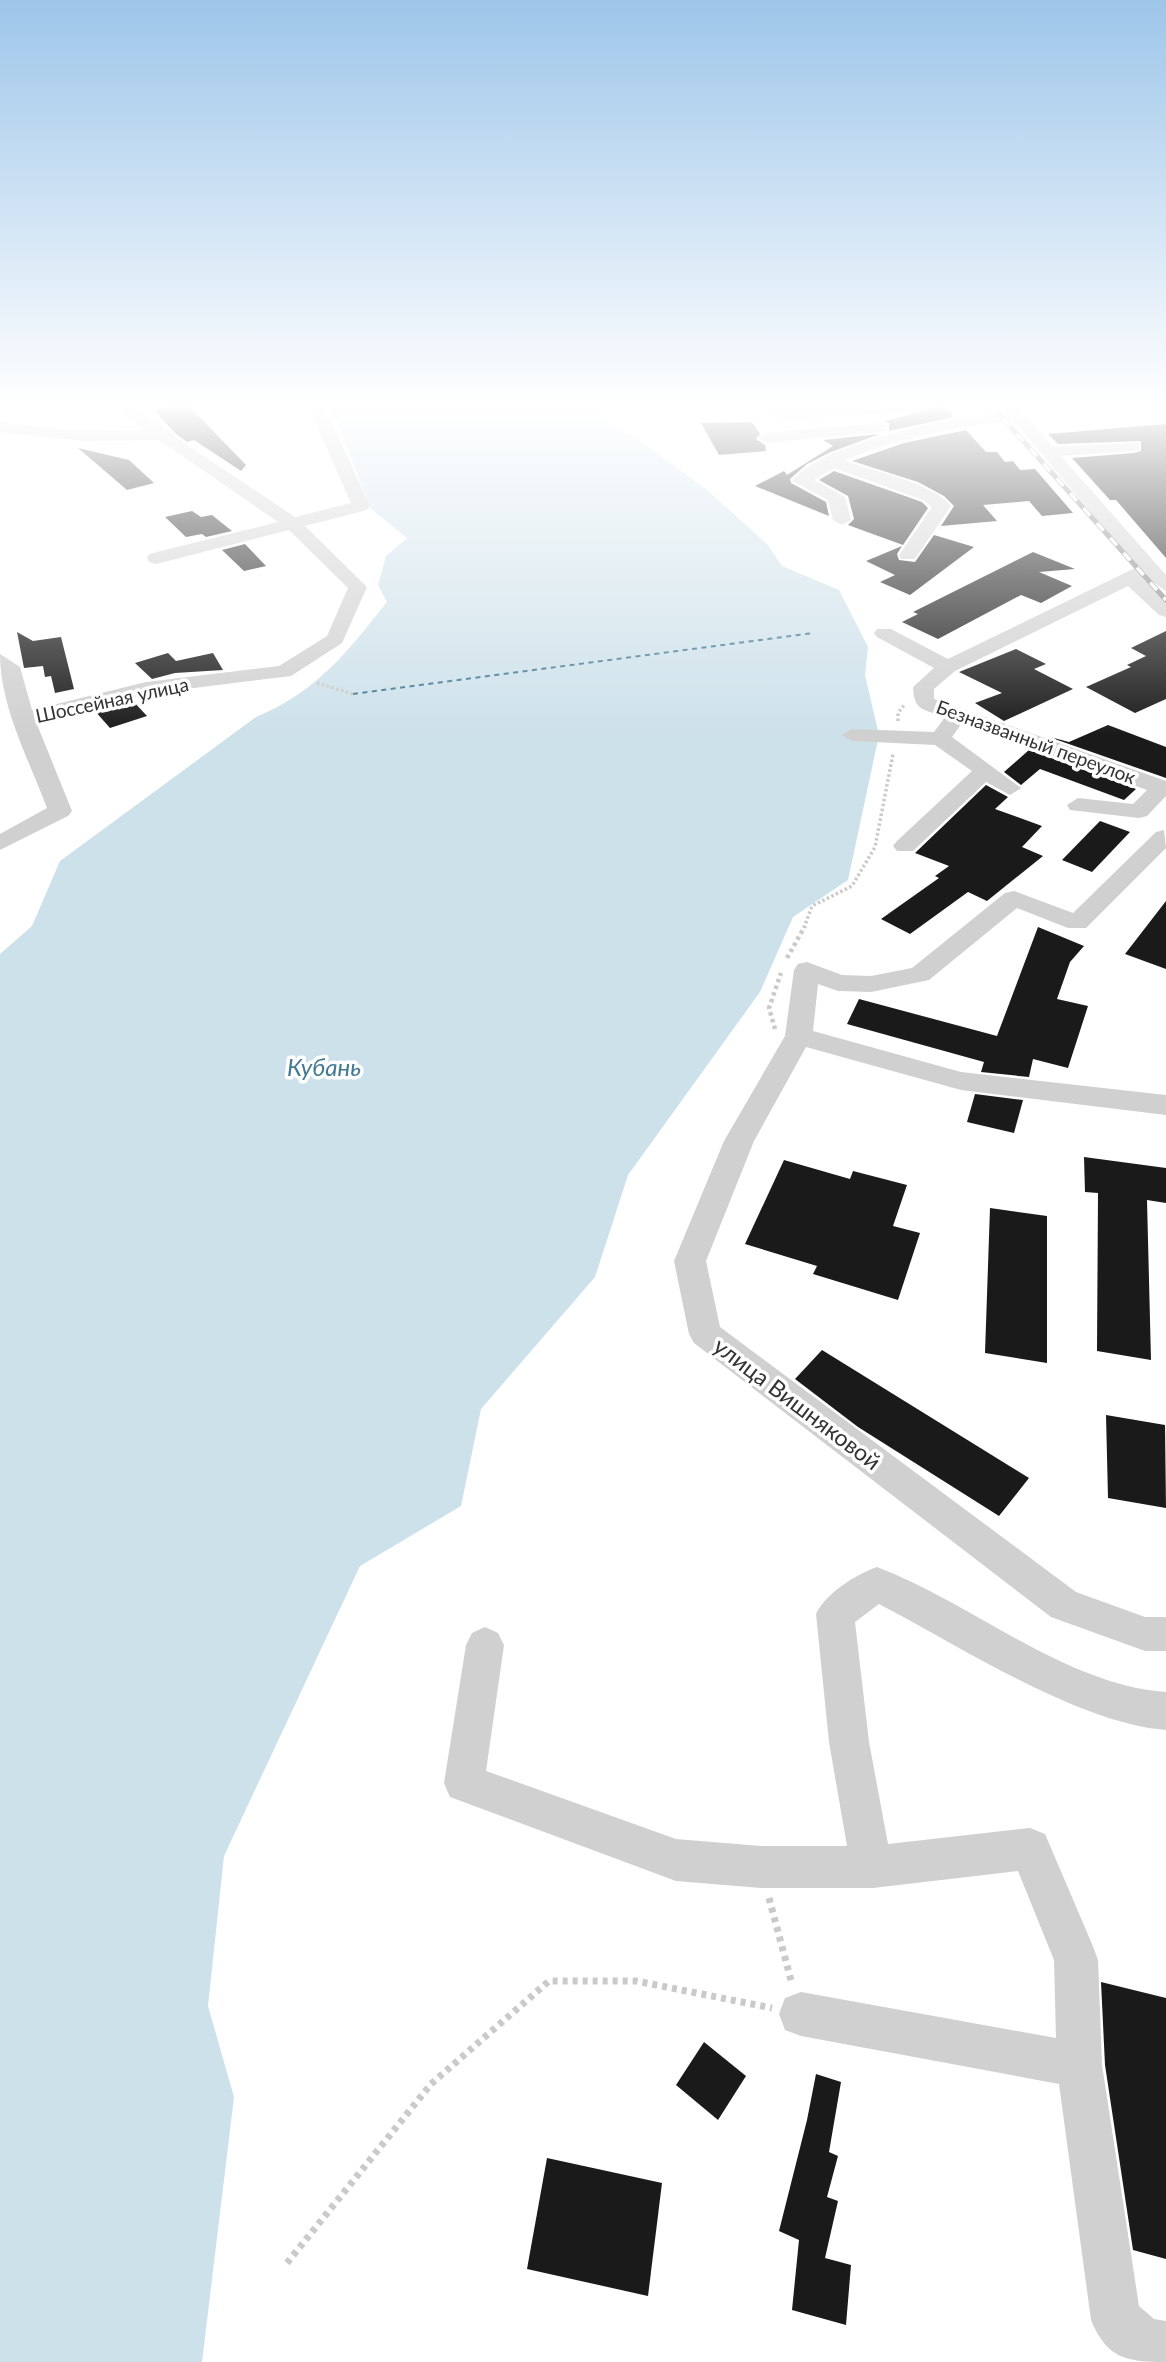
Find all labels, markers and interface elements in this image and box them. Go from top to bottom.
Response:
street label: Шоссейная улица [33,672,191,727]
street label: Безназванный переулок [933,695,1139,788]
water label: Кубань [287,1052,361,1081]
street label: улица Вишняковой [709,1331,887,1475]

